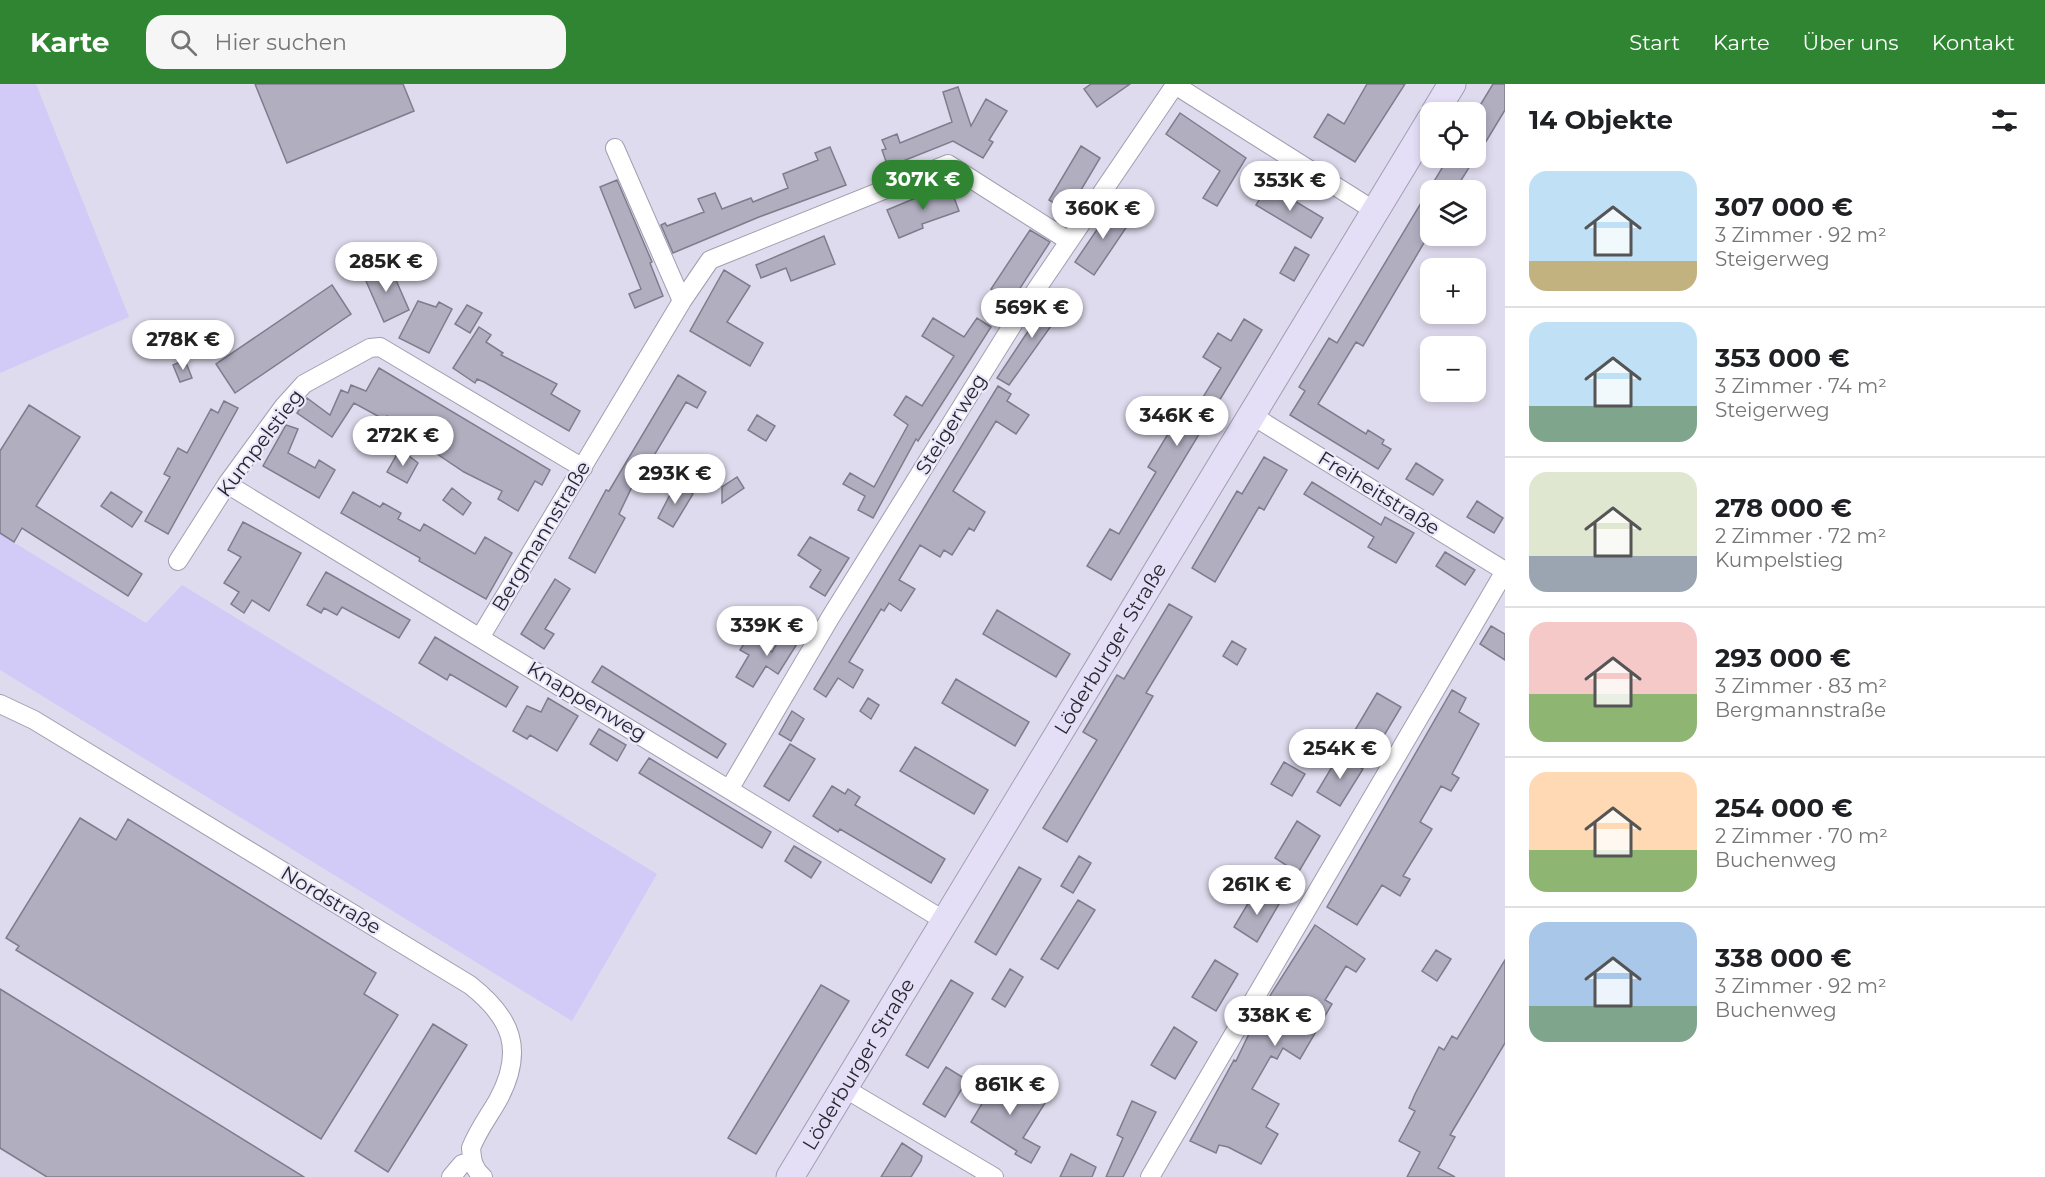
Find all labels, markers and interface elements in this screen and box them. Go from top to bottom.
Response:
search box [146,15,566,69]
text: Karte [30,25,110,59]
icon: search [167,26,200,59]
text: Hier suchen [215,29,347,56]
text: Start [1629,30,1680,55]
text: Karte [1713,30,1770,55]
text: Über uns [1803,30,1899,55]
text: Kontakt [1932,30,2015,55]
map controls [1420,102,1486,402]
button: locate [1420,102,1486,168]
text: 14 Objekte [1529,104,1673,136]
icon: filters [1988,104,2021,137]
pin: 307K € [874,160,972,211]
pin: 353K € [1241,161,1339,212]
text: 307K € [886,167,960,191]
text: 353K € [1254,168,1326,192]
button: layers [1420,180,1486,246]
pin: 360K € [1054,189,1152,240]
text: 307 000 € [1715,191,1853,223]
icon: home [1577,195,1649,267]
text: 360K € [1066,196,1140,220]
text: 3 Zimmer · 92 m² [1715,223,1887,247]
pin: 285K € [337,242,435,293]
text: Steigerweg [1715,247,1830,271]
text: 285K € [349,249,423,273]
button: + [1420,258,1486,324]
pin: 569K € [983,288,1081,339]
text: 569K € [995,295,1069,319]
pin: 278K € [134,320,232,371]
text: 278K € [146,327,220,351]
button: − [1420,336,1486,402]
text: 353 000 € [1715,342,1850,374]
icon: home [1577,346,1649,418]
street label: Steigerweg [910,369,992,479]
text: 3 Zimmer · 74 m² [1715,374,1887,398]
street label: Kumpelstieg [212,384,308,502]
pin: 346K € [1128,396,1226,447]
text: Steigerweg [1715,398,1830,422]
text: 346K € [1139,403,1215,427]
pin: 272K € [354,416,452,467]
text: 272K € [367,423,439,447]
street label: Freiheitstraße [1314,446,1444,540]
pin: 293K € [626,454,724,505]
street label: Bergmannstraße [487,457,595,615]
text: 293K € [639,461,711,485]
text: 278 000 € [1715,492,1852,524]
icon: home [1577,496,1649,568]
text: 2 Zimmer · 72 m² [1715,524,1886,548]
text: Kumpelstieg [1715,548,1844,572]
street label: Löderburger Straße [1049,558,1171,739]
pin: 339K € [718,606,816,657]
text: 339K € [731,613,804,637]
text: 293 000 € [1715,642,1851,674]
icon: home [1577,646,1649,718]
street label: Knappenweg [523,656,651,746]
text: 3 Zimmer · 83 m² [1715,674,1887,698]
text: Bergmannstraße [1715,698,1886,722]
pin: 254K € [1291,729,1389,780]
text: 254K € [1303,736,1377,760]
text: 254 000 € [1715,792,1853,824]
icon: home [1577,796,1649,868]
text: 2 Zimmer · 70 m² [1715,824,1888,848]
text: Buchenweg [1715,848,1837,872]
street label: Nordstraße [277,861,385,939]
pin: 261K € [1208,865,1306,916]
text: 261K € [1222,872,1292,896]
text: 338 000 € [1715,942,1852,974]
icon: home [1577,946,1649,1018]
street label: Löderburger Straße [797,974,920,1154]
text: 3 Zimmer · 92 m² [1715,974,1887,998]
pin: 338K € [1226,996,1324,1047]
text: Buchenweg [1715,998,1837,1022]
text: 338K € [1238,1003,1312,1027]
pin: 861K € [961,1065,1059,1116]
text: 861K € [975,1072,1045,1096]

